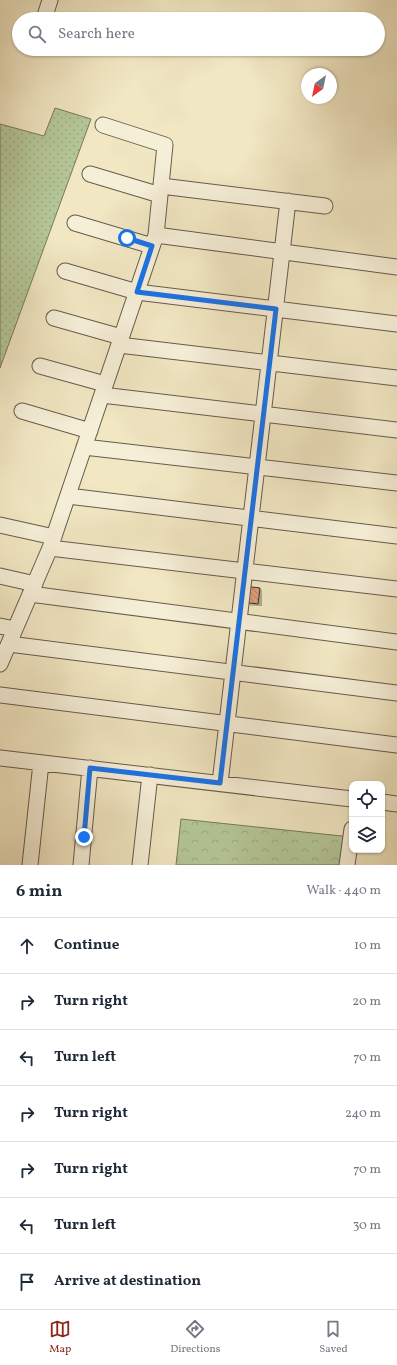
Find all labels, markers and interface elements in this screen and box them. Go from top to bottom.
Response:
search box [12,12,385,56]
icon: search [26,23,48,45]
text: Search here [58,24,135,45]
north arrow [301,68,337,104]
route start [118,229,136,247]
map controls [349,781,385,853]
button: locate [349,781,385,817]
button: layers [349,817,385,853]
route end [75,828,93,846]
text: 6 min [16,880,62,903]
text: Walk · 440 m [306,882,381,900]
icon: ahead [16,935,38,957]
text: Continue [54,935,119,956]
text: 10 m [354,937,381,955]
icon: right [16,991,38,1013]
text: Turn right [54,991,128,1012]
text: 20 m [352,993,381,1011]
icon: left [16,1047,38,1069]
text: Turn left [54,1047,116,1068]
text: 70 m [353,1049,381,1067]
icon: right [16,1103,38,1125]
text: Turn right [54,1103,128,1124]
text: 240 m [345,1105,381,1123]
icon: right [16,1159,38,1181]
text: Turn right [54,1159,128,1180]
text: 70 m [353,1161,381,1179]
icon: left [16,1215,38,1237]
text: Turn left [54,1215,116,1236]
text: 30 m [353,1217,381,1235]
icon: arrive [16,1271,38,1293]
text: Arrive at destination [54,1271,201,1292]
tab: Map [49,1318,71,1357]
tab: Directions [170,1318,221,1357]
tab: Saved [319,1318,348,1357]

